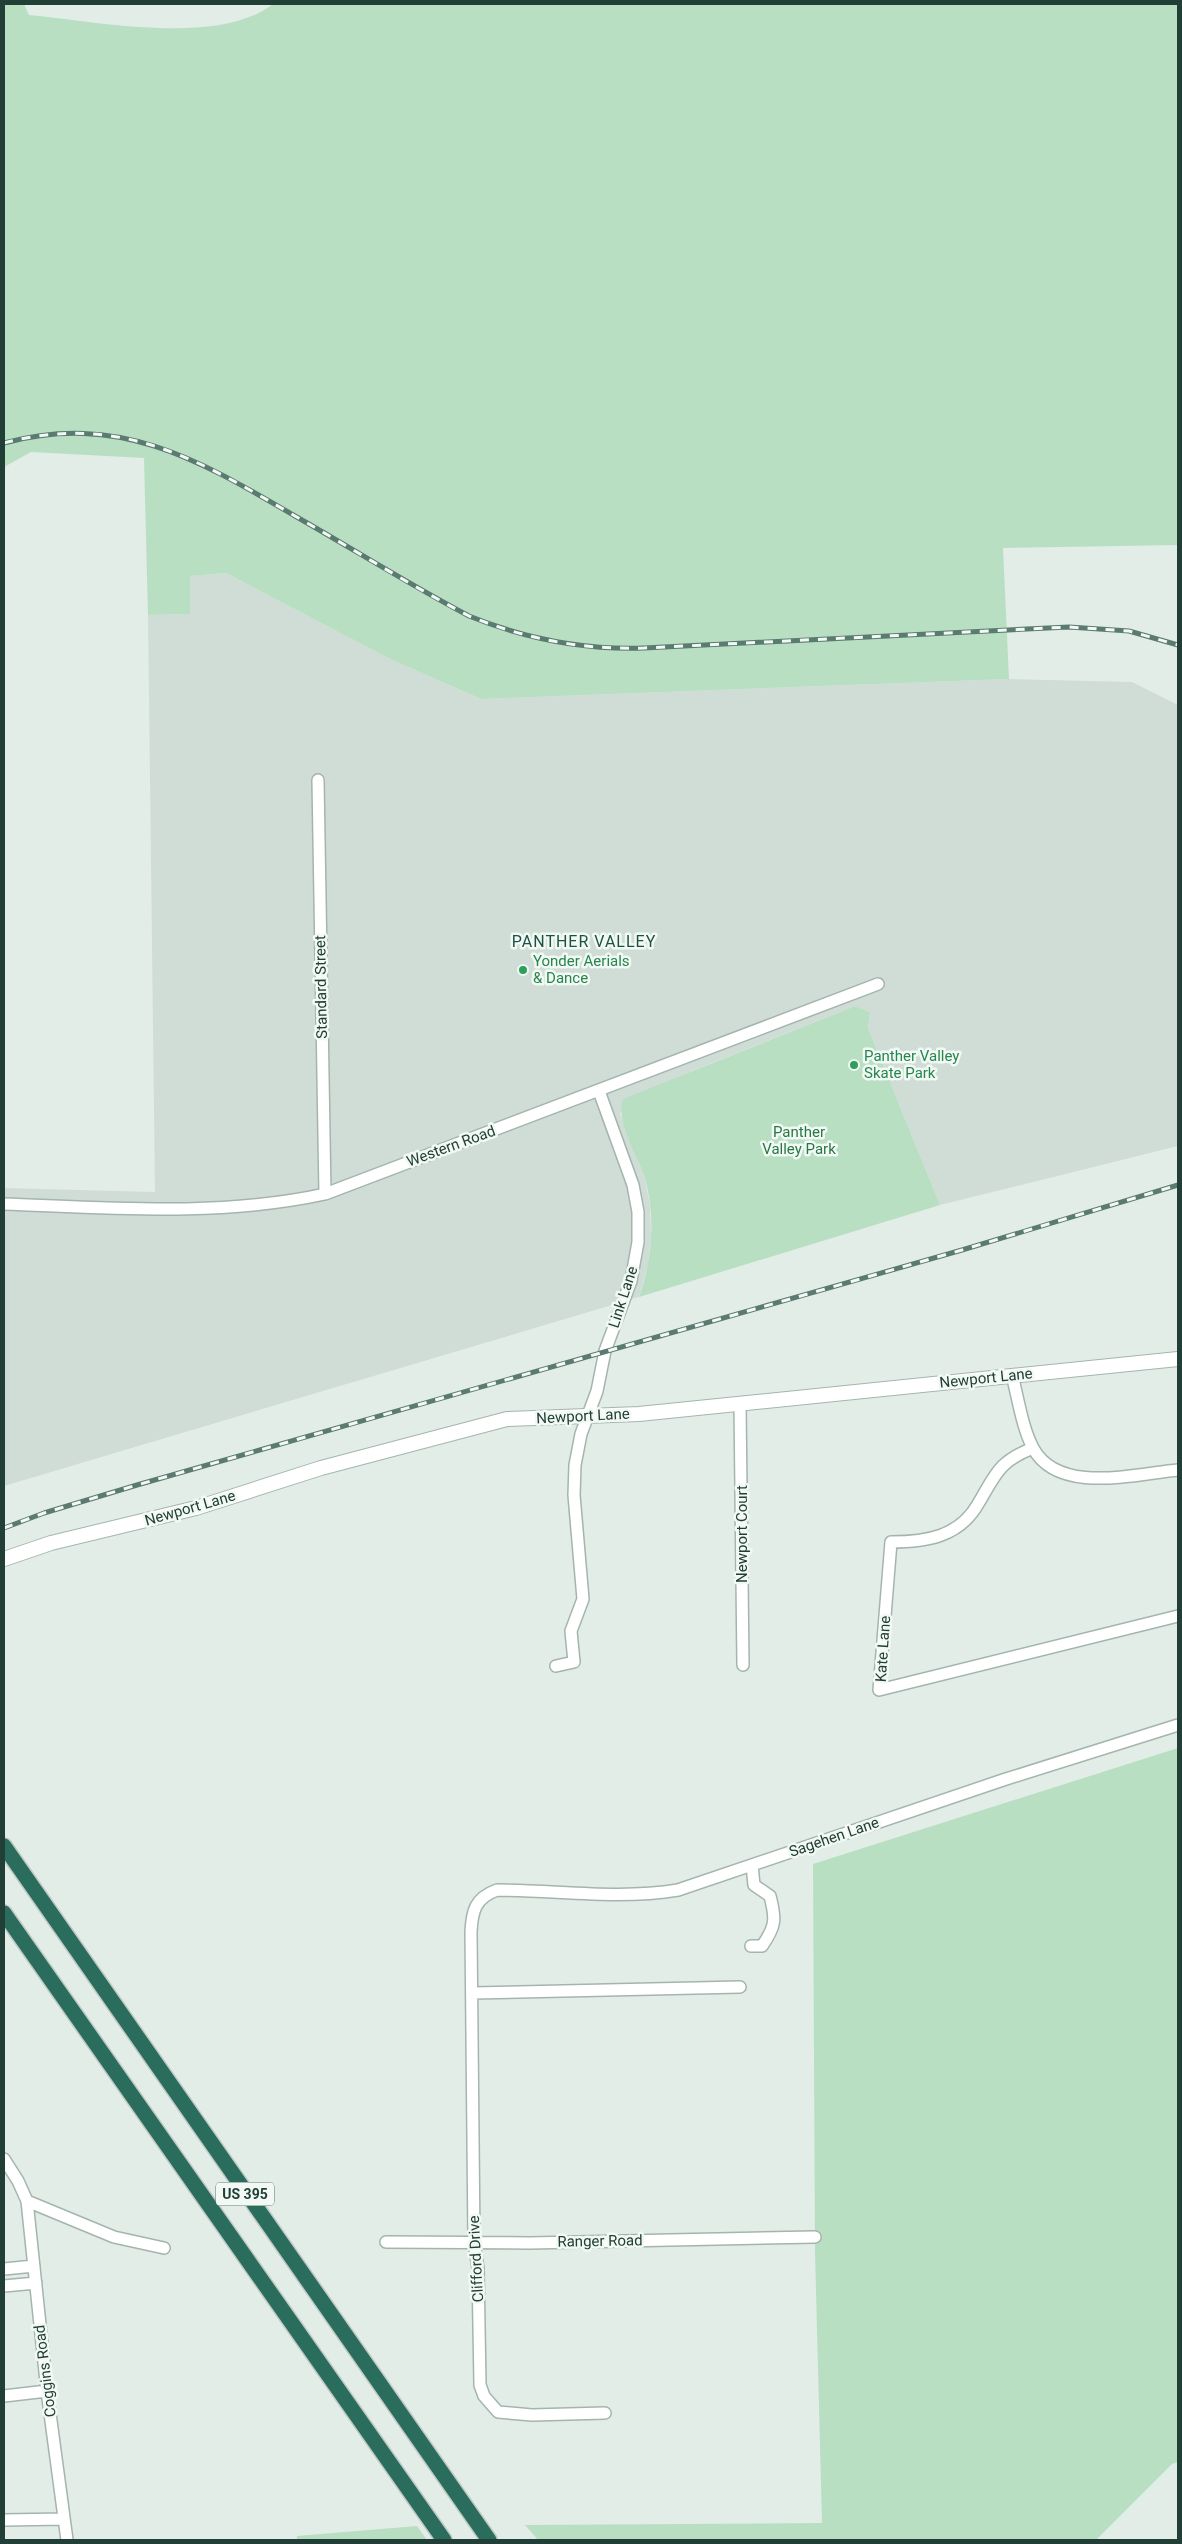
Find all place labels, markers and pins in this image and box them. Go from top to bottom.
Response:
place label: Yonder Aerials & Dance [533,952,630,987]
marker: Yonder Aerials & Dance [517,964,529,976]
place label: Panther Valley Skate Park [864,1047,959,1082]
marker: Panther Valley Skate Park [848,1059,860,1071]

